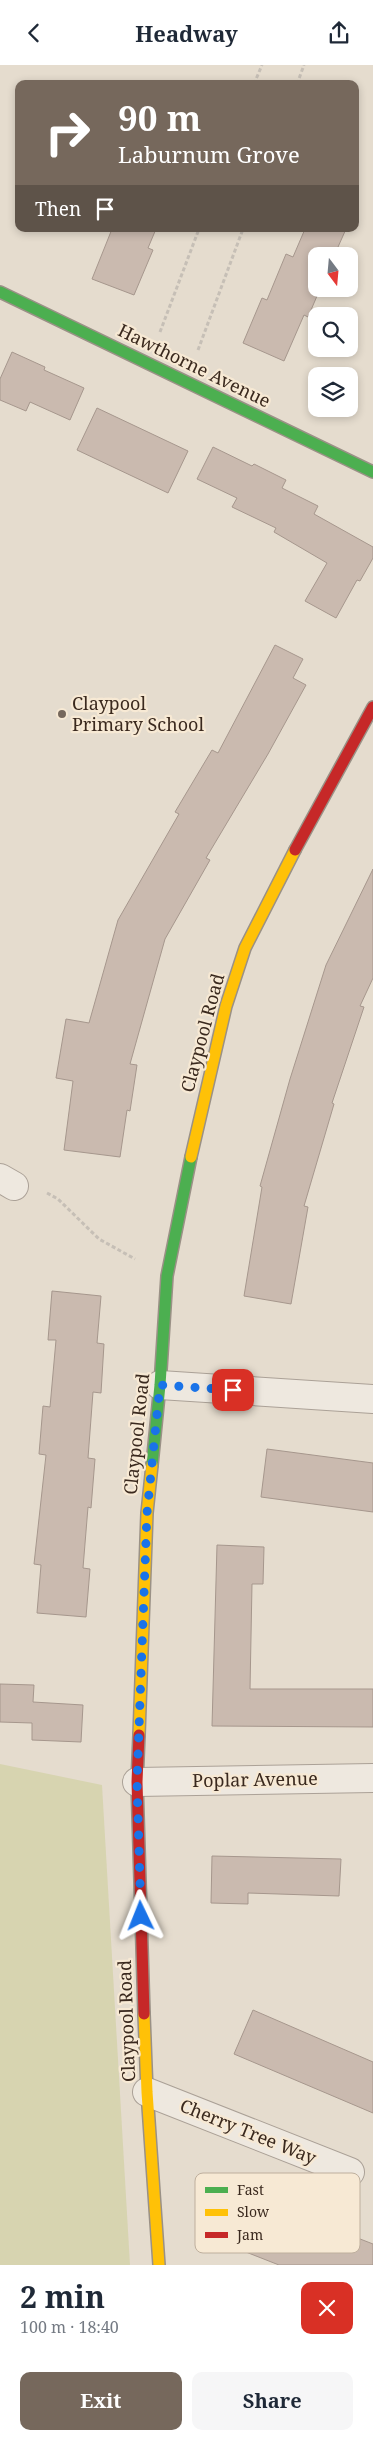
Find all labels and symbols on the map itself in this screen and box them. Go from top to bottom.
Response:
north arrow [308,247,358,297]
street label: Hawthorne Avenue [114,318,275,412]
place label: Claypool Primary School [72,691,204,736]
marker: Claypool Primary School [56,708,68,720]
street label: Claypool Road [175,971,229,1095]
pin [212,1369,254,1411]
street label: Claypool Road [118,1372,154,1496]
street label: Poplar Avenue [192,1766,318,1792]
position arrow [114,1889,166,1941]
street label: Claypool Road [112,1960,140,2082]
street label: Cherry Tree Way [177,2093,321,2170]
legend [195,2173,360,2253]
text: Fast [237,2180,264,2199]
text: Slow [237,2202,270,2221]
text: Jam [236,2225,263,2244]

